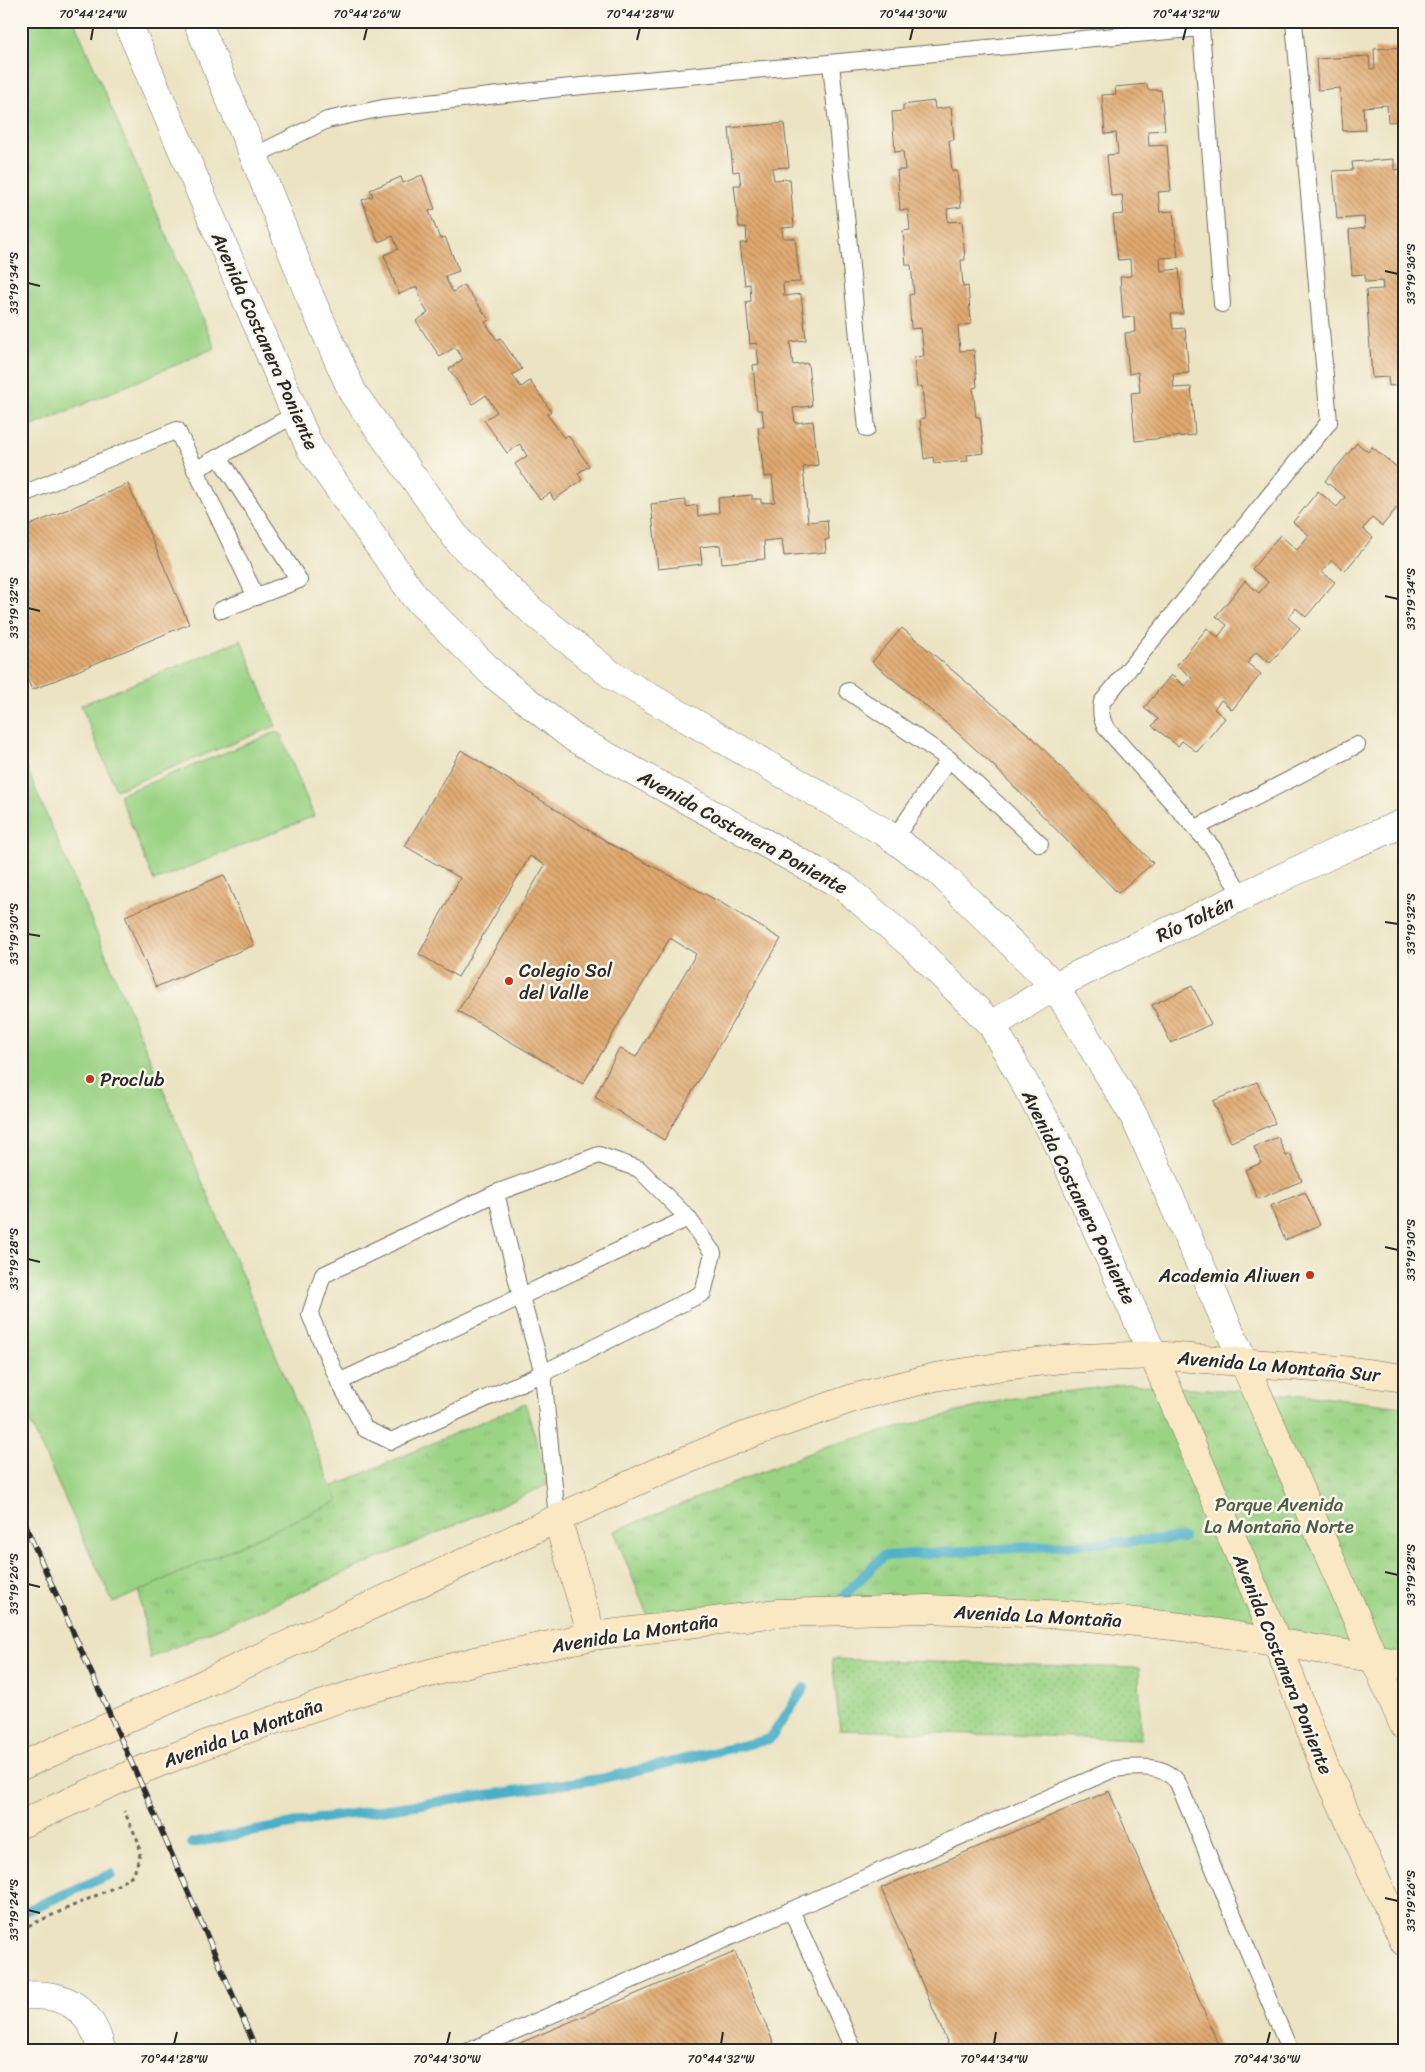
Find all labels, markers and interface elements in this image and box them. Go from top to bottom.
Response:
text: 70°44'24"W [59,3,128,25]
text: 70°44'26"W [333,3,401,25]
text: 70°44'28"W [606,3,674,25]
text: 70°44'30"W [879,3,947,25]
text: 70°44'32"W [1153,3,1220,25]
street label: Avenida Costanera Poniente [202,226,328,456]
text: 33°19'36"S [1400,243,1422,305]
text: 33°19'34"S [3,252,25,314]
text: 33°19'34"S [1400,568,1422,630]
text: 33°19'32"S [3,577,25,639]
street label: Avenida Costanera Poniente [631,760,854,904]
street label: Río Toltén [1150,886,1240,952]
text: 33°19'32"S [1400,893,1422,955]
text: 33°19'30"S [3,903,25,965]
place label: Colegio Sol del Valle [519,954,613,1009]
marker: Colegio Sol del Valle [503,975,515,987]
place label: Proclub [100,1063,165,1096]
marker: Proclub [84,1073,96,1085]
street label: Avenida Costanera Poniente [1012,1083,1146,1310]
text: 33°19'30"S [1400,1219,1422,1281]
text: 33°19'28"S [3,1228,25,1290]
place label: Academia Aliwen [1158,1259,1300,1292]
marker: Academia Aliwen [1304,1269,1316,1281]
street label: Avenida La Montaña Sur [1175,1341,1383,1391]
park label: Parque Avenida La Montaña Norte [1204,1488,1354,1543]
text: 33°19'28"S [1400,1544,1422,1606]
street label: Avenida Costanera Poniente [1223,1548,1343,1780]
text: 33°19'26"S [3,1553,25,1615]
street label: Avenida La Montaña [952,1595,1123,1637]
street label: Avenida La Montaña [548,1603,721,1663]
street label: Avenida La Montaña [157,1689,328,1778]
text: 33°19'26"S [1400,1870,1422,1932]
text: 33°19'24"S [3,1878,25,1941]
text: 70°44'28"W [140,2048,208,2070]
text: 70°44'30"W [413,2048,481,2070]
text: 70°44'32"W [688,2048,755,2070]
text: 70°44'34"W [960,2048,1028,2070]
text: 70°44'36"W [1234,2048,1301,2070]

